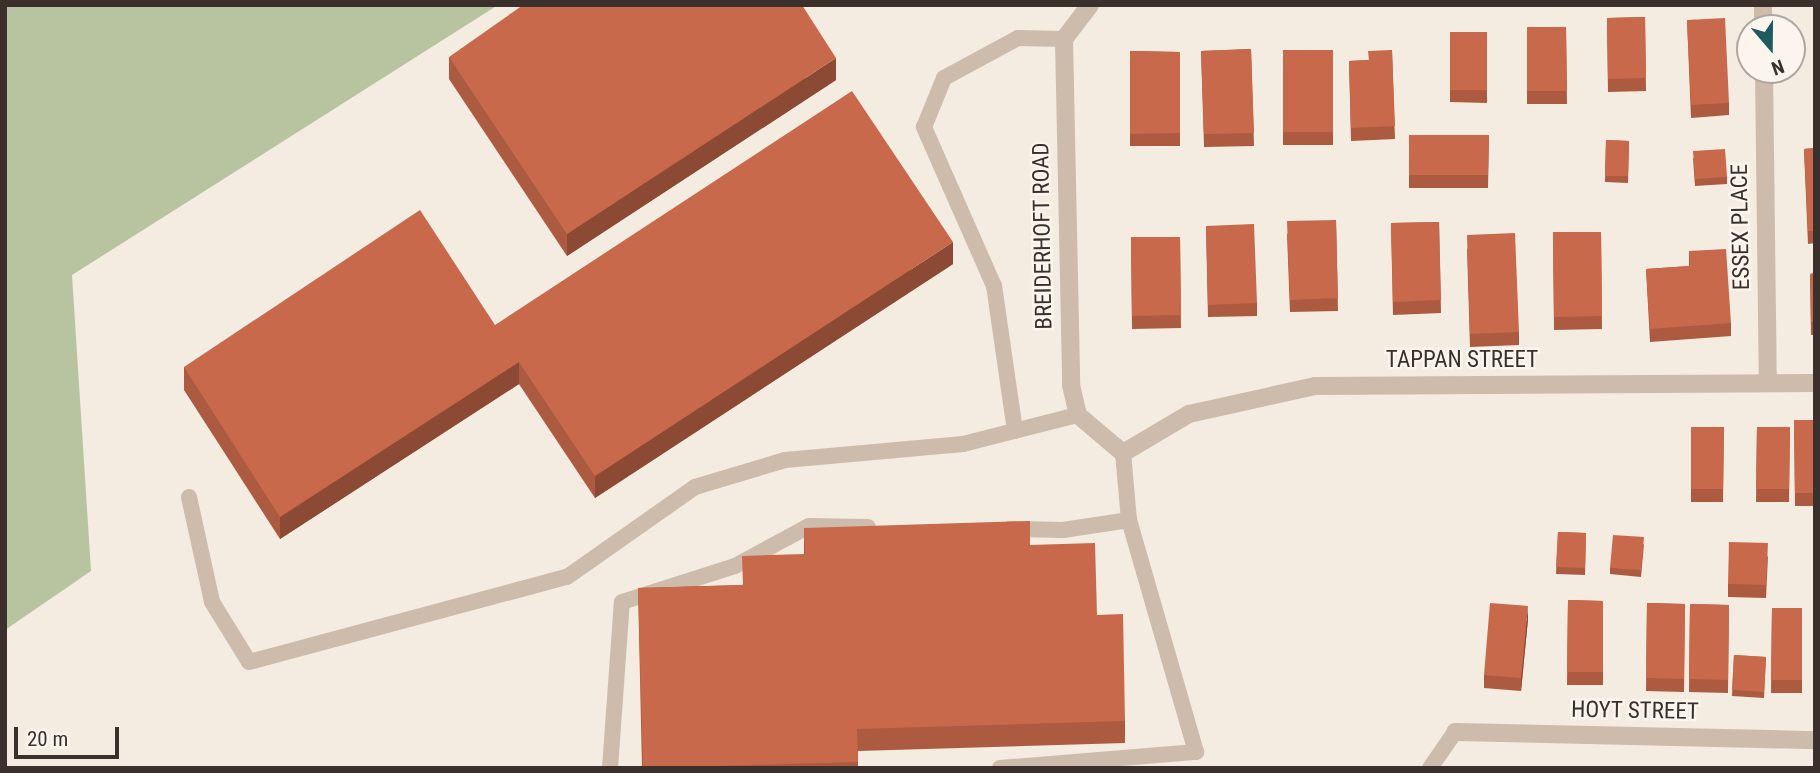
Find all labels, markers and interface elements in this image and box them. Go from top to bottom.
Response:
north arrow [1736,14,1806,84]
text: N [1768,55,1787,80]
street label: BREIDERHOFT ROAD [1028,142,1058,330]
street label: ESSEX PLACE [1726,164,1756,290]
street label: TAPPAN STREET [1386,346,1538,374]
street label: HOYT STREET [1571,696,1699,726]
scale bar [18,714,122,758]
text: 20 m [27,727,68,751]

